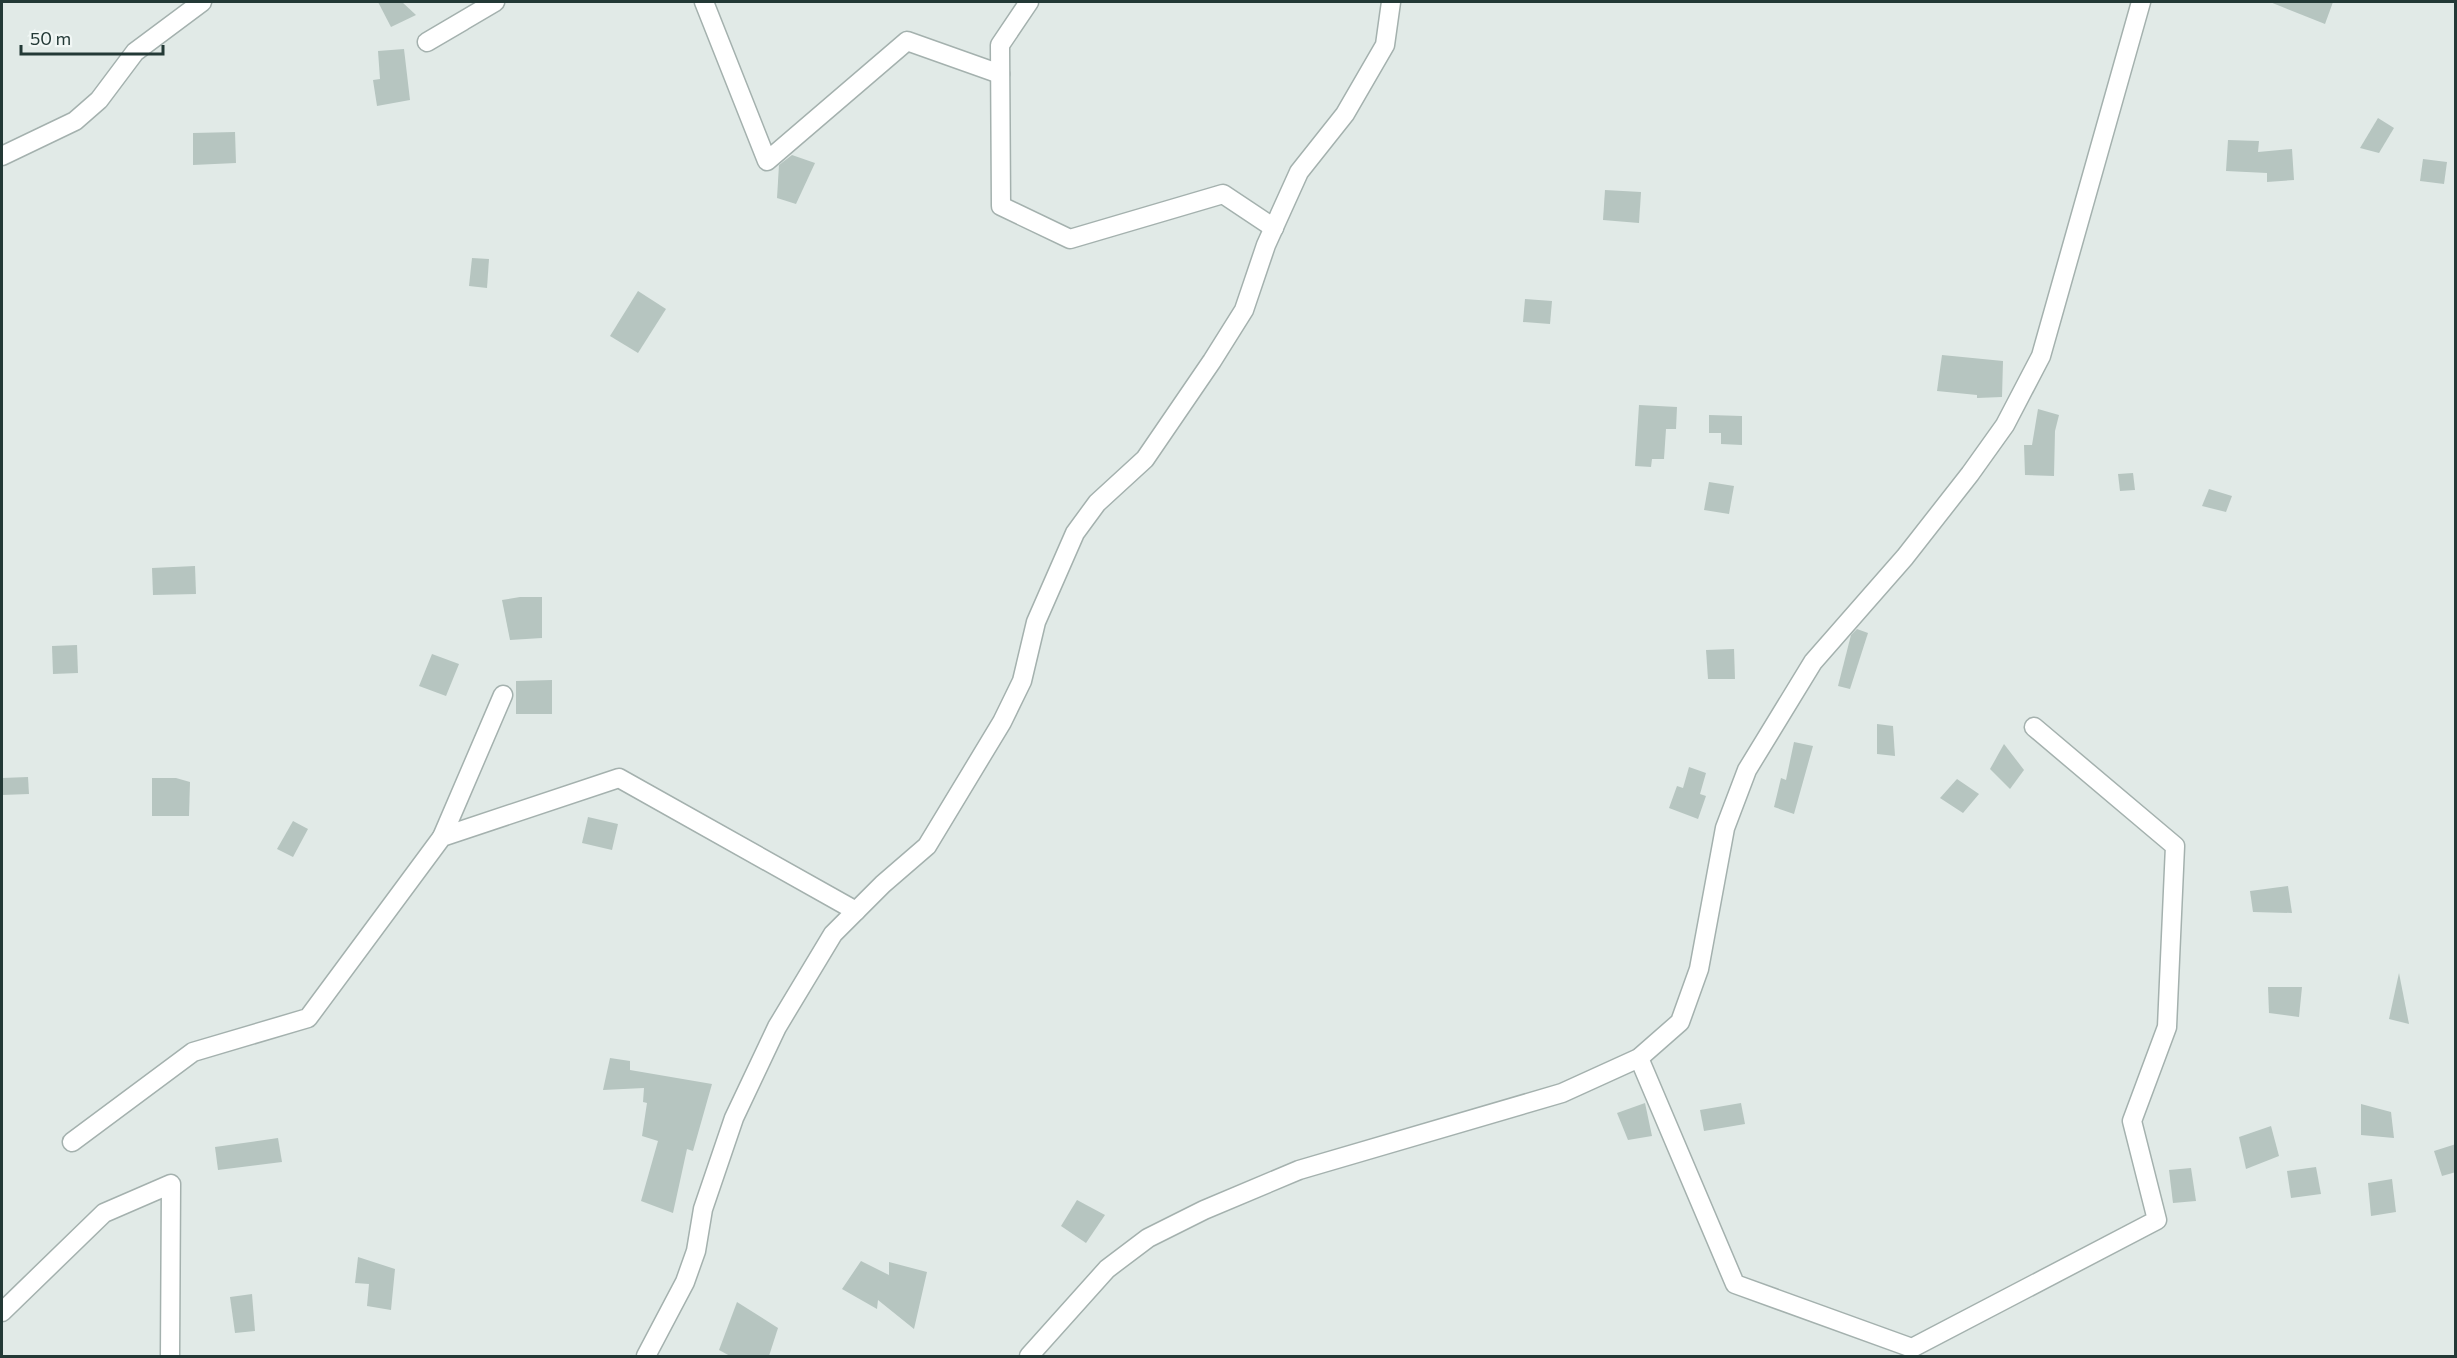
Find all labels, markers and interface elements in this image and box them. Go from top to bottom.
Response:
scale bar [21,18,164,56]
text: 50 m [30,27,71,49]

